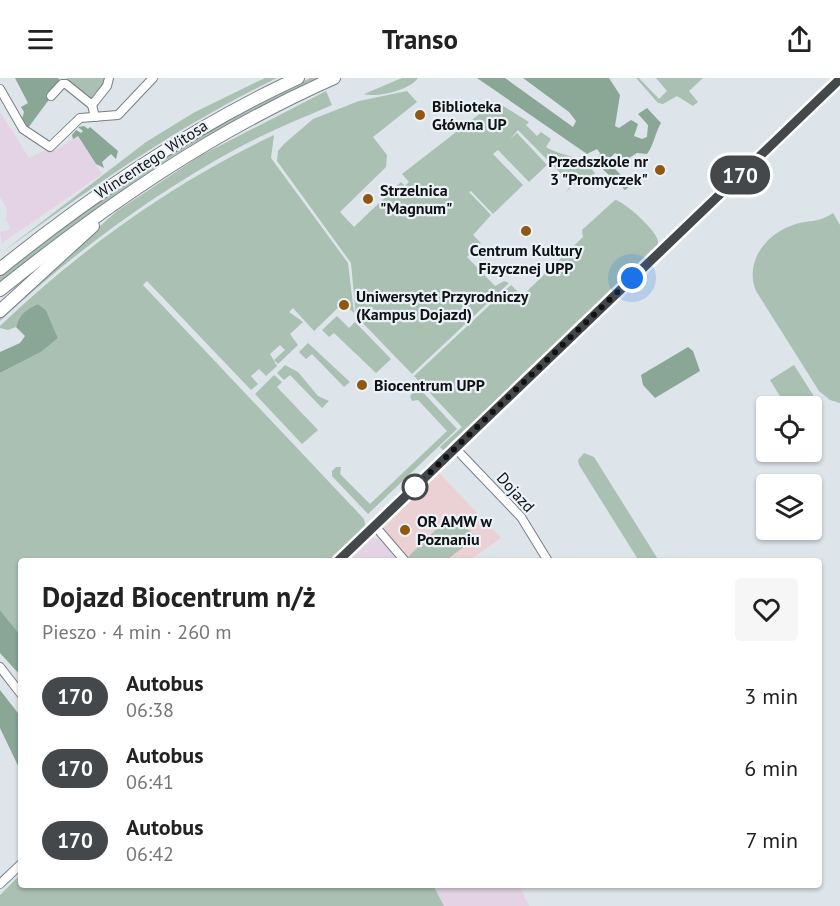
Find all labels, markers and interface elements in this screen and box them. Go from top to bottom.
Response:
text: Transo [382,22,458,56]
icon: menu [24,23,57,56]
icon: share [783,23,816,56]
place label: Biblioteka Główna UP [432,96,507,134]
marker: Biblioteka Główna UP [413,108,427,122]
street label: Wincentego Witosa [91,115,211,203]
place label: Przedszkole nr 3 "Promyczek" [548,151,648,189]
line badge: 170 [706,156,774,194]
text: 170 [722,162,758,189]
marker: Przedszkole nr 3 "Promyczek" [653,163,667,177]
place label: Strzelnica "Magnum" [380,180,452,218]
marker: Strzelnica "Magnum" [361,192,375,206]
marker: Centrum Kultury Fizycznej UPP [519,224,533,238]
place label: Centrum Kultury Fizycznej UPP [470,240,583,278]
your location [617,263,647,293]
place label: Uniwersytet Przyrodniczy (Kampus Dojazd) [356,286,529,324]
marker: Uniwersytet Przyrodniczy (Kampus Dojazd) [337,298,351,312]
place label: Biocentrum UPP [374,375,485,395]
marker: Biocentrum UPP [355,378,369,392]
map controls [756,396,822,540]
button: locate [756,396,822,462]
street label: Dojazd [493,468,539,516]
unlabelled marker [402,474,428,500]
button: layers [756,474,822,540]
place label: OR AMW w Poznaniu [417,511,492,549]
marker: OR AMW w Poznaniu [398,523,412,537]
text: Dojazd Biocentrum n/ż [42,578,316,615]
button: heart [735,578,798,641]
text: Pieszo · 4 min · 260 m [42,619,232,645]
text: Autobus [126,669,203,697]
text: 3 min [744,682,798,710]
text: 170 [57,683,93,710]
text: 06:38 [126,697,174,723]
text: Autobus [126,741,203,769]
text: 6 min [744,754,798,782]
text: 170 [57,755,93,782]
text: 06:41 [126,769,174,795]
text: Autobus [126,813,203,841]
text: 7 min [746,826,798,854]
text: 170 [57,827,93,854]
text: 06:42 [126,841,174,867]

